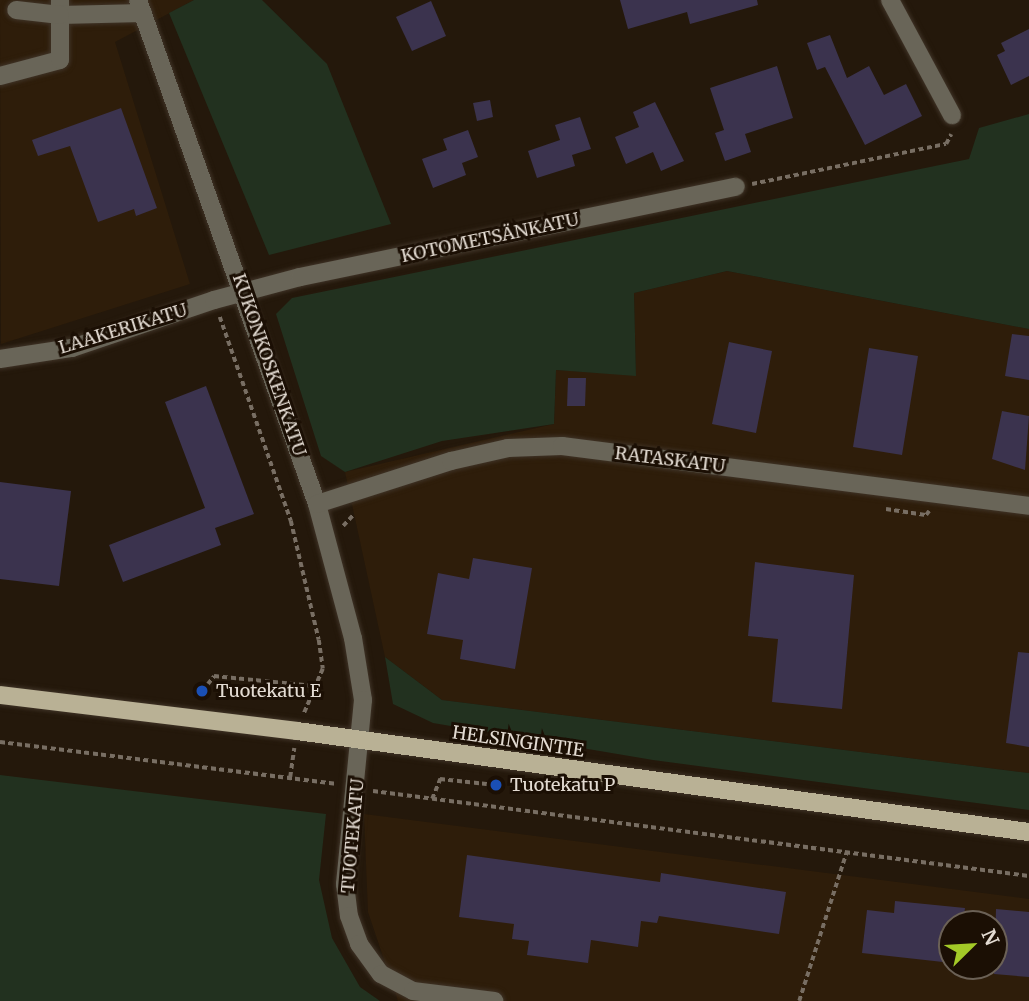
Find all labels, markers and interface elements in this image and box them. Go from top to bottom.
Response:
street label: KOTOMETSÄNKATU [399,209,581,267]
street label: KUKONKOSKENKATU [228,271,310,459]
street label: LAAKERIKATU [56,299,190,359]
street label: RATASKATU [614,443,726,477]
place label: Tuotekatu E [216,680,321,702]
marker: Tuotekatu E [194,683,210,699]
street label: HELSINGINTIE [451,722,585,762]
place label: Tuotekatu P [510,774,615,796]
marker: Tuotekatu P [488,777,504,793]
street label: TUOTEKATU [337,778,369,894]
north arrow [938,910,1008,980]
text: N [976,926,1004,949]

